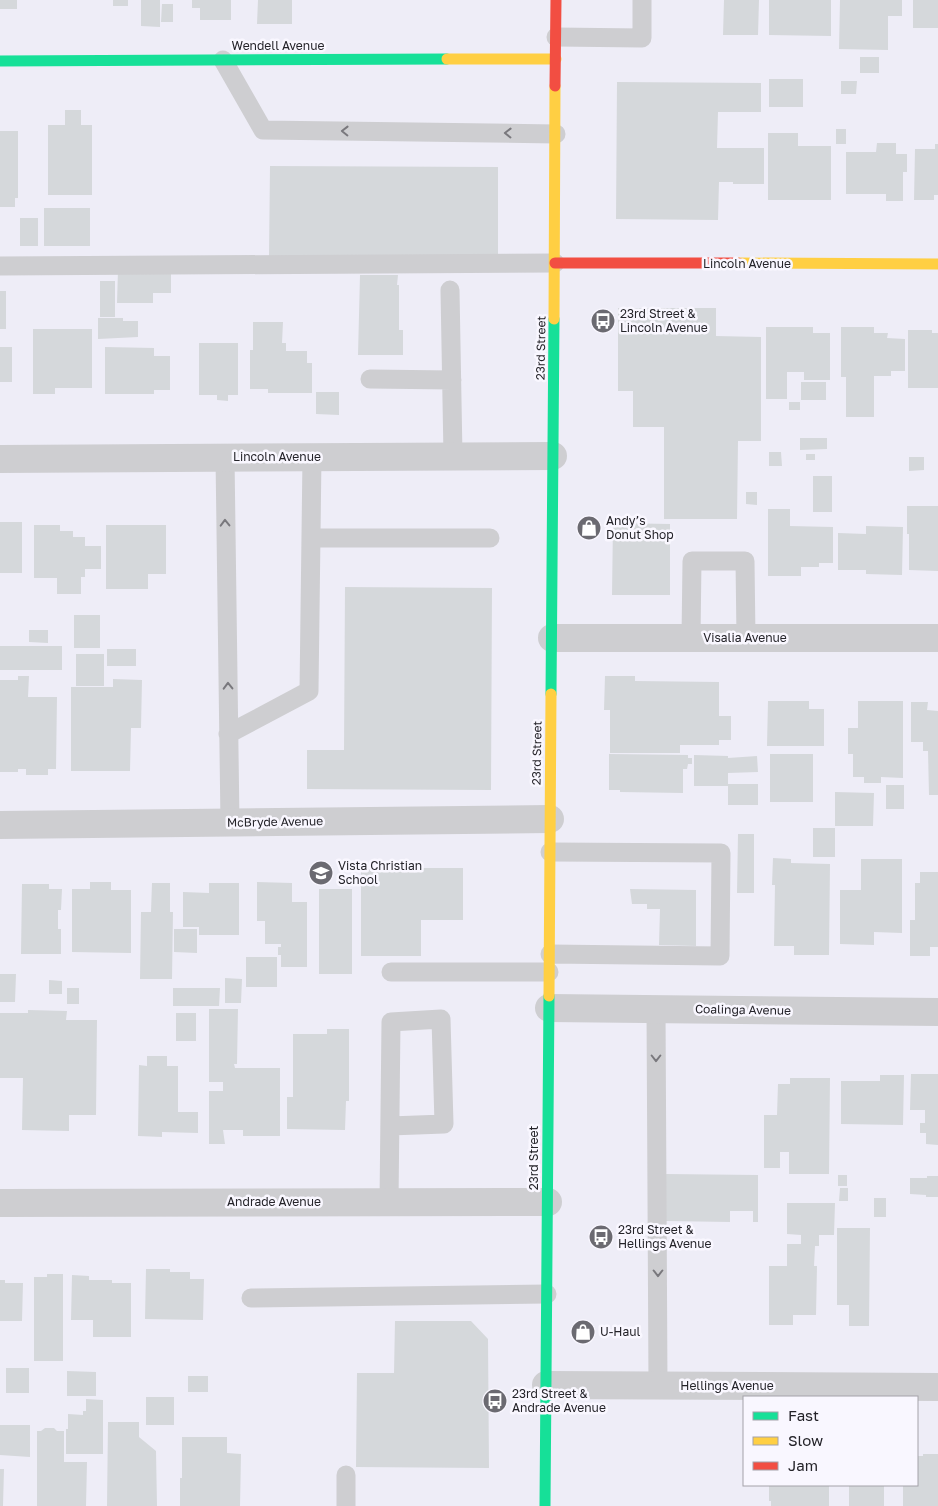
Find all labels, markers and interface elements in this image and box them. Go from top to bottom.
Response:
street label: Wendell Avenue [232,38,324,53]
one-way arrow [341,126,348,136]
one-way arrow [503,128,511,138]
street label: Lincoln Avenue [703,256,791,271]
place label: 23rd Street & Lincoln Avenue [620,306,708,335]
bus stop icon: 23rd Street & Lincoln Avenue [590,308,616,334]
street label: 23rd Street [532,315,549,380]
street label: Lincoln Avenue [233,449,321,464]
place label: Andy’s Donut Shop [606,513,674,542]
shop icon: Andy’s Donut Shop [576,515,602,541]
one-way arrow [220,519,231,527]
street label: Visalia Avenue [703,630,787,645]
one-way arrow [223,681,233,689]
street label: 23rd Street [528,720,545,785]
street label: McBryde Avenue [227,813,323,830]
place label: Vista Christian School [338,858,422,887]
school or university icon: Vista Christian School [308,860,334,886]
street label: Coalinga Avenue [695,1001,791,1018]
one-way arrow [651,1054,661,1062]
street label: 23rd Street [526,1126,541,1190]
street label: Andrade Avenue [227,1194,321,1209]
place label: 23rd Street & Hellings Avenue [618,1222,711,1251]
bus stop icon: 23rd Street & Hellings Avenue [588,1224,614,1250]
one-way arrow [653,1270,663,1277]
shop icon: U-Haul [570,1319,596,1345]
place label: U-Haul [600,1324,640,1339]
street label: Hellings Avenue [680,1378,774,1393]
place label: 23rd Street & Andrade Avenue [512,1386,606,1415]
bus stop icon: 23rd Street & Andrade Avenue [482,1388,508,1414]
legend [743,1396,918,1486]
text: Fast [788,1406,819,1424]
text: Slow [788,1431,823,1449]
text: Jam [788,1456,818,1474]

